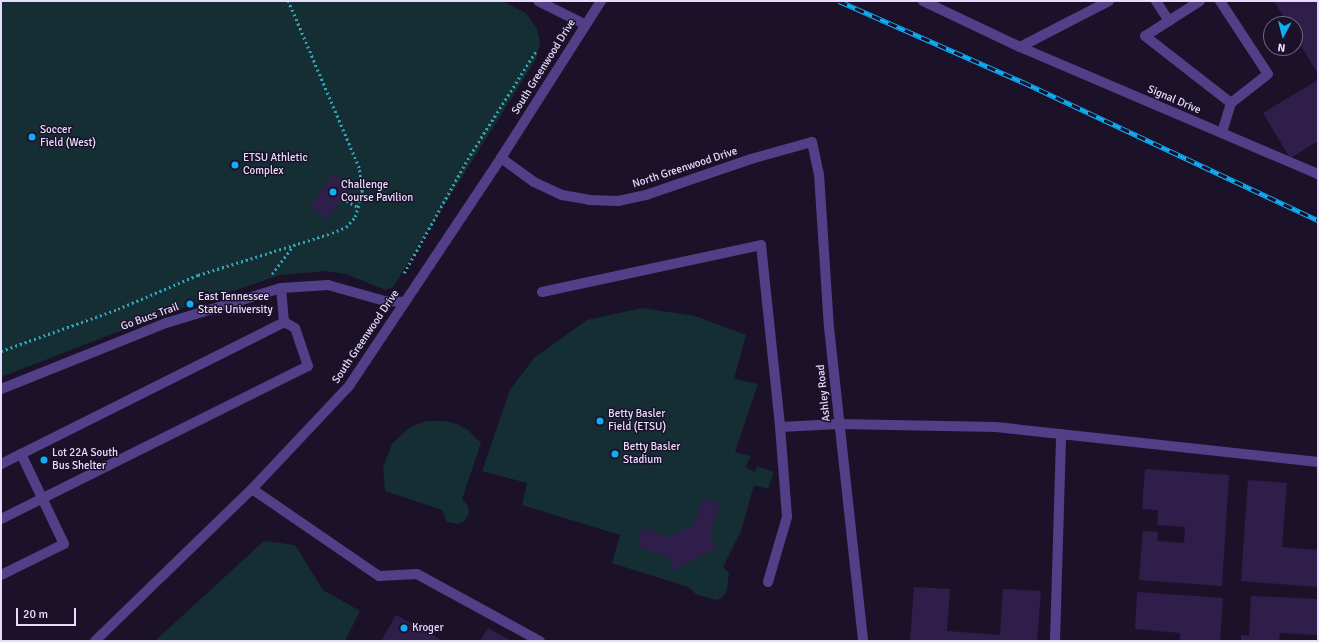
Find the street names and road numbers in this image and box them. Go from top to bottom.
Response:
street label: South Greenwood Drive [509,17,579,117]
street label: Signal Drive [1145,83,1203,117]
street label: North Greenwood Drive [631,145,739,191]
street label: South Greenwood Drive [330,288,402,386]
street label: Go Bucs Trail [119,300,181,334]
street label: Ashley Road [814,364,834,422]

